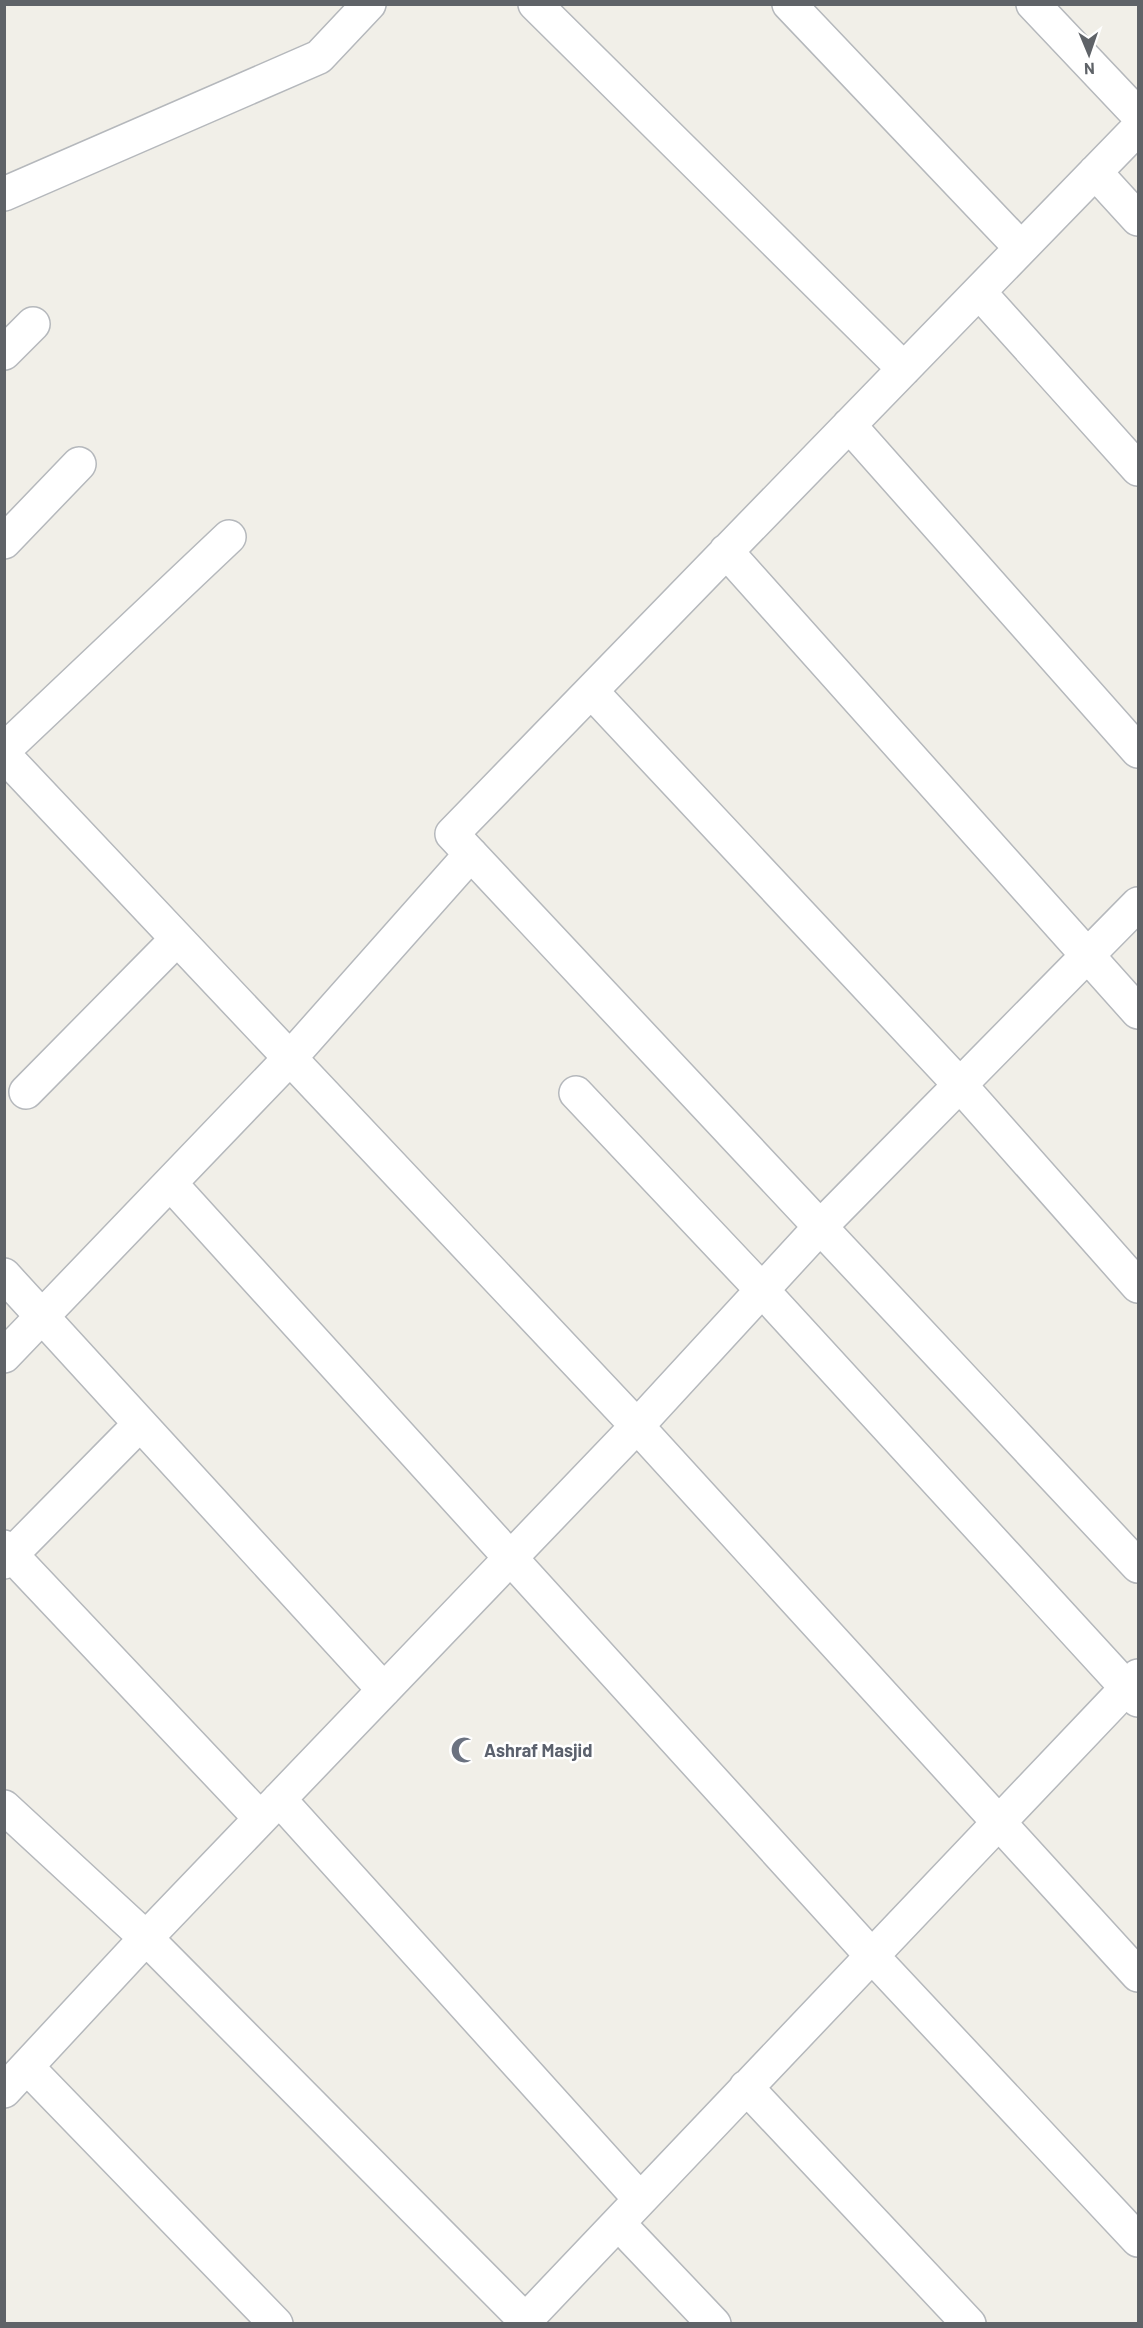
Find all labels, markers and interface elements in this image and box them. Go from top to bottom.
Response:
north arrow [1059,24,1119,84]
text: N [1084,60,1095,79]
mosque icon: Ashraf Masjid [449,1735,479,1765]
place label: Ashraf Masjid [484,1739,592,1761]

